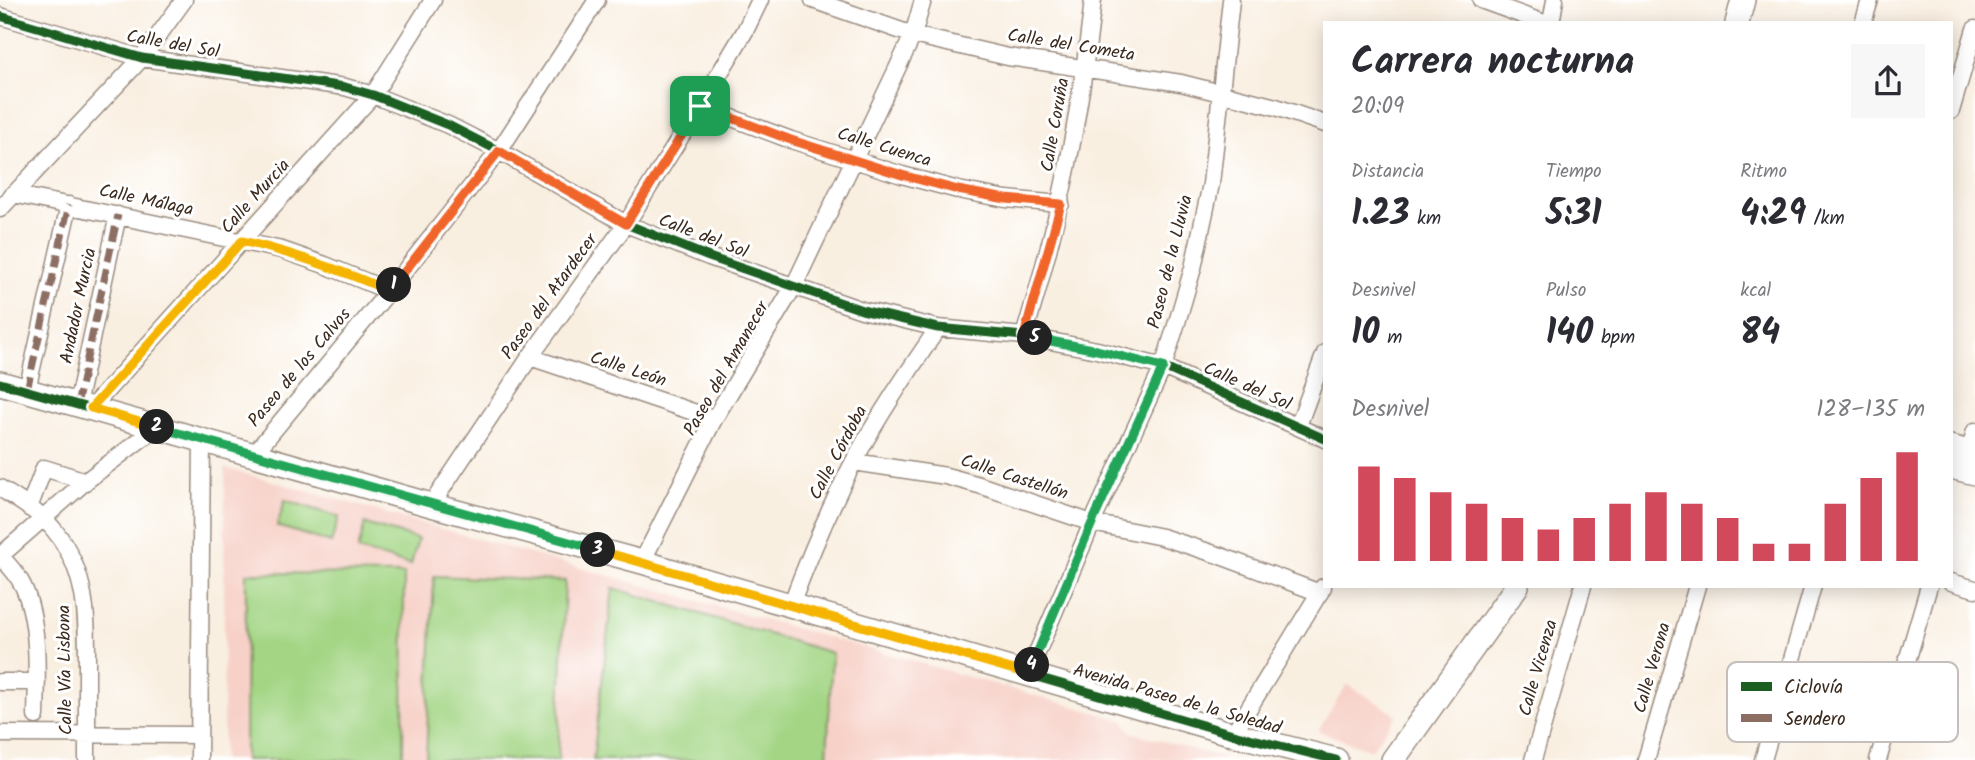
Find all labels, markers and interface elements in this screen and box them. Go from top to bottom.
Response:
street label: Calle del Cometa [1005,22,1137,70]
street label: Calle del Sol [124,23,222,68]
text: Carrera nocturna [1351,33,1634,93]
button: share [1851,44,1925,118]
pin [670,76,730,136]
street label: Calle Coruña [1033,76,1079,174]
icon: arrive [681,87,719,125]
text: 20:09 [1351,89,1404,125]
street label: Calle Cuenca [833,120,935,176]
street label: Calle Murcia [214,153,298,241]
text: Distancia [1351,157,1424,187]
text: Tiempo [1546,157,1602,187]
text: Ritmo [1740,157,1787,187]
street label: Calle Málaga [96,177,196,225]
text: 1.23 [1351,187,1409,243]
text: 5:31 [1546,187,1602,243]
text: 4:29 [1740,187,1806,243]
street label: Paseo de la Lluvia [1140,192,1202,332]
text: km [1409,204,1441,234]
text: /km [1806,204,1845,234]
street label: Calle del Sol [654,207,753,268]
street label: Paseo del Atardecer [494,227,606,366]
street label: Andador Murcia [53,245,105,367]
pin: 1 [376,268,412,302]
text: 1 [391,269,396,299]
text: Desnivel [1351,276,1416,306]
text: Pulso [1546,276,1586,306]
text: kcal [1740,276,1771,306]
street label: Paseo del Amanecer [677,295,778,442]
street label: Paseo de los Calvos [241,302,359,434]
text: 10 [1351,306,1380,362]
text: 140 [1546,306,1593,362]
text: 84 [1740,306,1780,362]
pin: 5 [1018,320,1052,356]
text: 5 [1030,322,1039,352]
text: m [1380,323,1402,353]
text: bpm [1593,323,1635,353]
street label: Calle León [586,344,670,396]
street label: Calle del Sol [1198,355,1296,420]
text: Desnivel [1351,392,1429,428]
text: 128–135 m [1816,392,1925,428]
street label: Calle Córdoba [802,401,876,505]
pin: 2 [140,410,174,444]
text: 2 [151,411,162,441]
street label: Calle Castellón [956,447,1072,509]
pin: 3 [580,532,616,568]
text: 3 [592,534,603,564]
street label: Calle Vía Lisbona [50,605,82,735]
street label: Calle Vicenza [1511,616,1567,720]
street label: Calle Verona [1626,619,1680,717]
pin: 4 [1014,648,1050,682]
text: 4 [1026,649,1037,679]
street label: Avenida Paseo de la Soledad [1069,656,1286,744]
legend [1727,662,1958,742]
text: Ciclovía [1784,673,1843,703]
text: Sendero [1784,705,1846,735]

